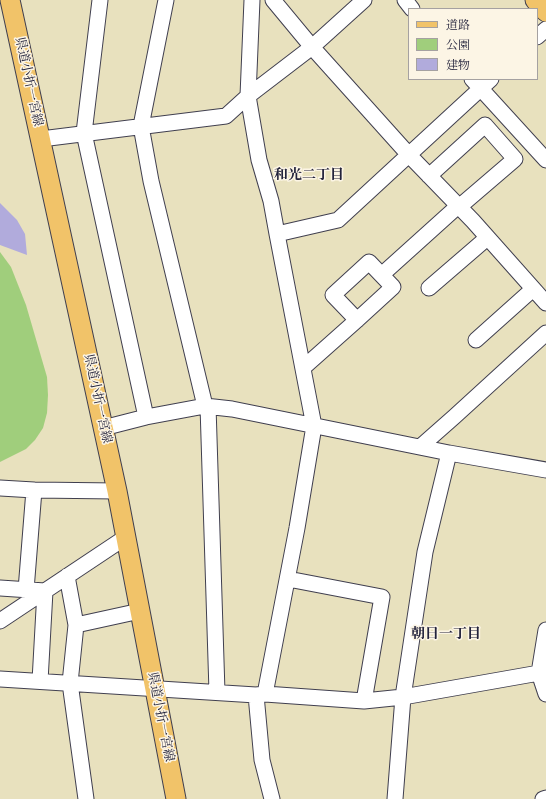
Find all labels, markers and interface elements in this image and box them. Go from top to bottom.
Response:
legend [408,8,538,80]
text: 道路 [446,18,470,33]
street label: 県道小折一宮線 [11,36,45,128]
text: 公園 [446,38,470,53]
text: 建物 [446,58,470,73]
district label: 和光二丁目 [274,168,344,184]
street label: 県道小折一宮線 [80,353,114,445]
district label: 朝日一丁目 [411,627,481,643]
street label: 県道小折一宮線 [144,671,176,763]

